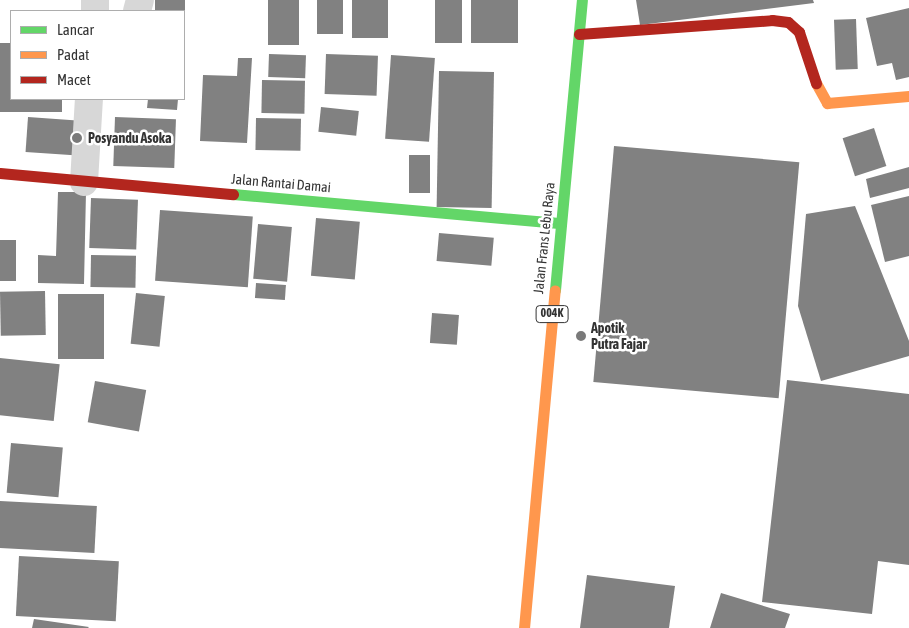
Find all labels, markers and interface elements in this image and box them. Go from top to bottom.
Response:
legend [10,10,185,100]
text: Lancar [57,21,94,38]
text: Padat [57,46,89,63]
text: Macet [57,71,91,88]
place label: Posyandu Asoka [88,130,172,146]
marker: Posyandu Asoka [70,131,84,145]
street label: Jalan Rantai Damai [230,170,332,196]
street label: Jalan Frans Lebu Raya [530,181,558,295]
road number: 004K [534,304,570,324]
place label: Apotik Putra Fajar [591,320,647,352]
marker: Apotik Putra Fajar [575,330,587,342]

